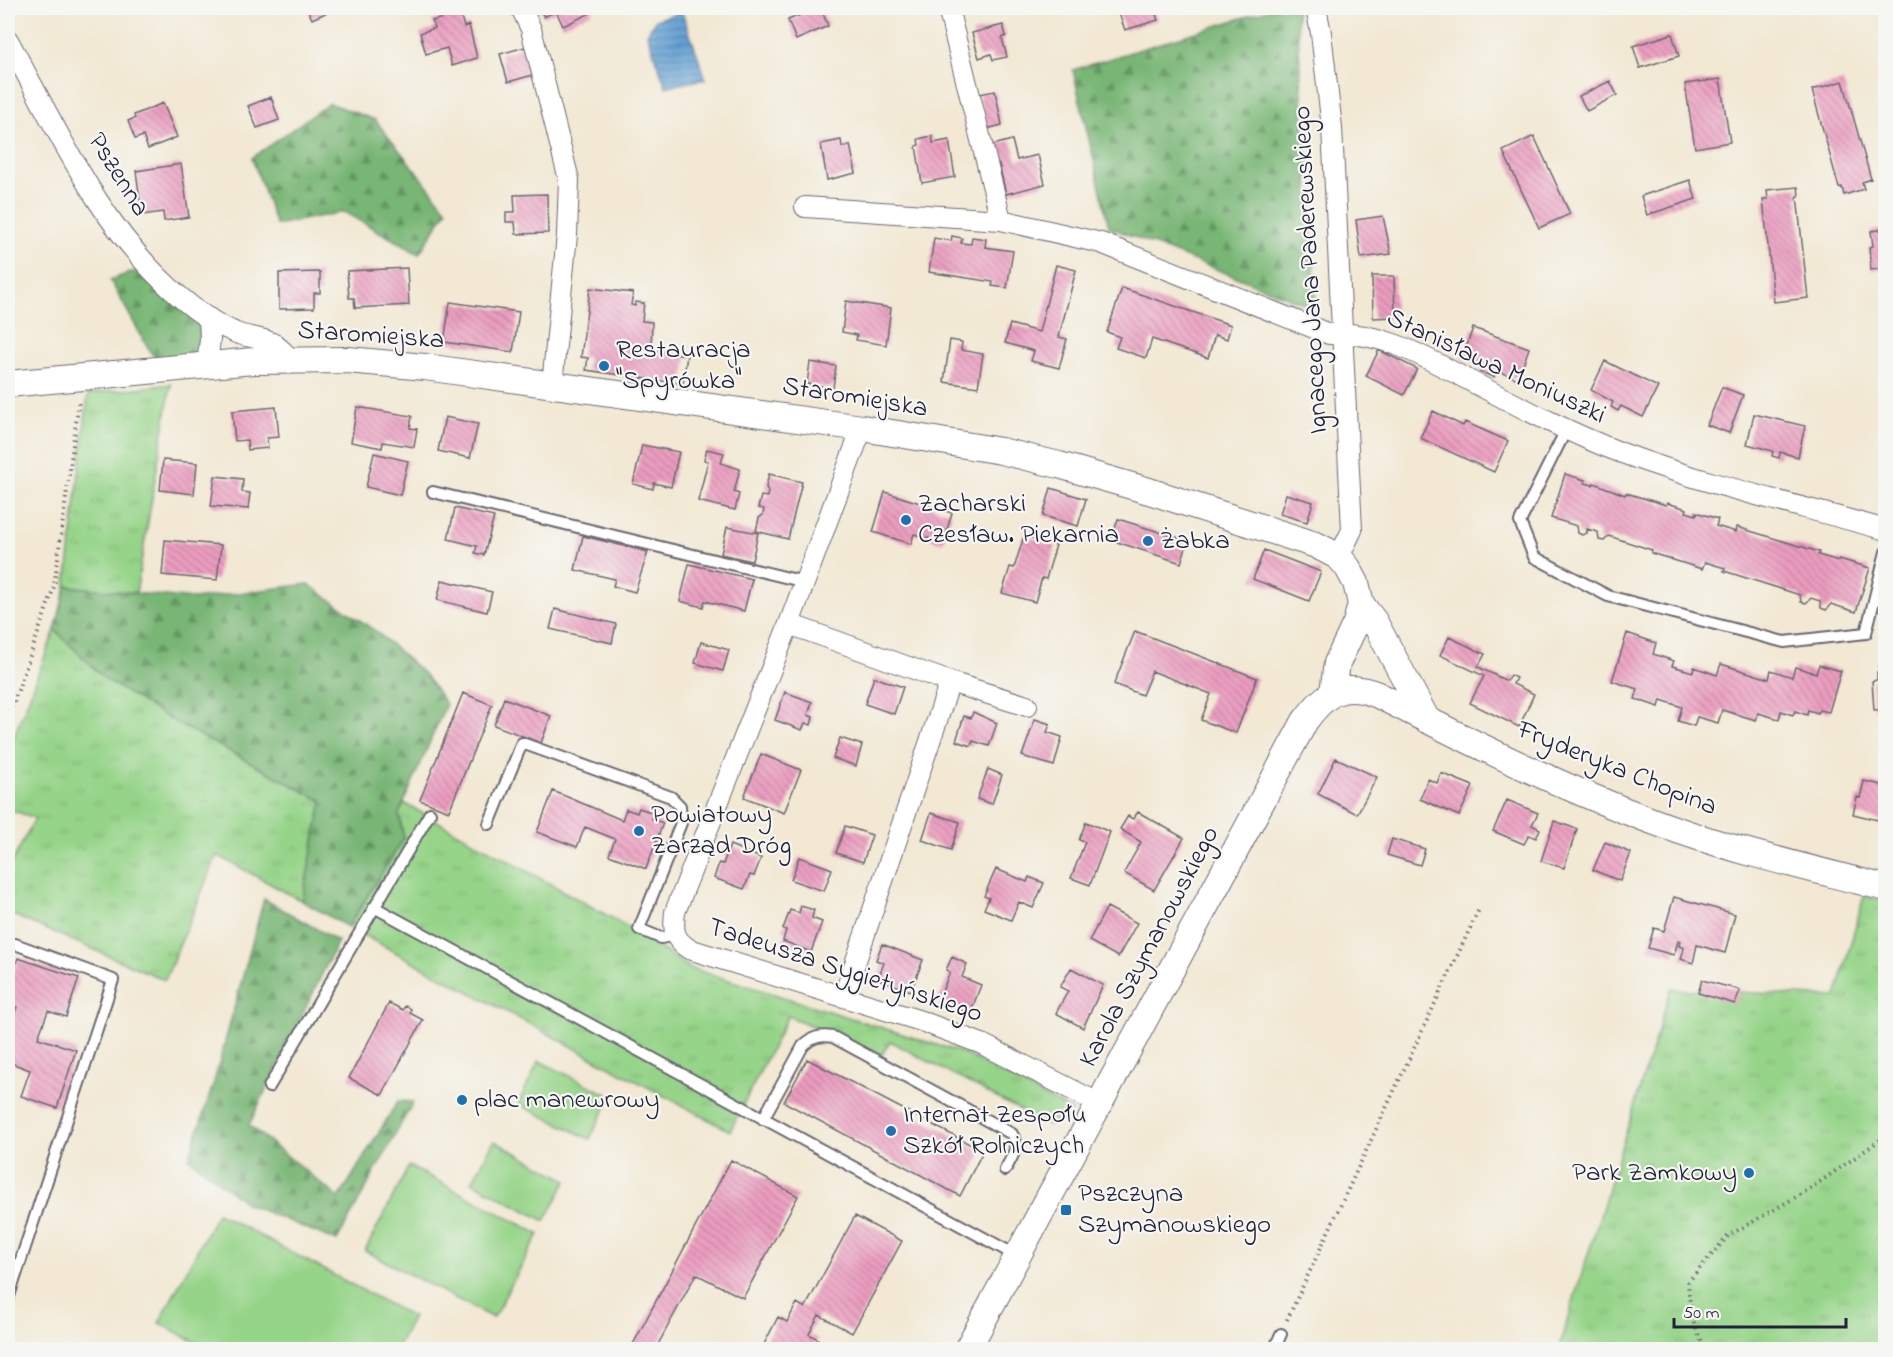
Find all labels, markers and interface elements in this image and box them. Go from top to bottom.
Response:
street label: Ignacego Jana Paderewskiego [1283,105,1339,435]
street label: Pszenna [77,125,159,225]
street label: Stanisława Moniuszki [1380,299,1612,435]
street label: Staromiejska [296,311,446,361]
place label: Restauracja "Spyrówka" [616,331,751,401]
marker: Restauracja "Spyrówka" [597,359,611,373]
street label: Staromiejska [779,367,931,429]
place label: Zacharski Czesław. Piekarnia [918,485,1119,555]
marker: Zacharski Czesław. Piekarnia [899,513,913,527]
place label: Żabka [1160,522,1230,561]
marker: Żabka [1141,534,1155,548]
street label: Fryderyka Chopina [1510,711,1723,827]
place label: Powiatowy Zarząd Dróg [651,796,791,866]
street label: Karola Szymanowskiego [1070,819,1230,1075]
marker: Powiatowy Zarząd Dróg [632,824,646,838]
street label: Tadeusza Sygietyńskiego [703,908,987,1034]
place label: plac manewrowy [474,1081,660,1120]
marker: plac manewrowy [455,1093,469,1107]
place label: Internat Zespołu Szkół Rolniczych [903,1096,1087,1166]
marker: Internat Zespołu Szkół Rolniczych [884,1124,898,1138]
place label: Park Zamkowy [1572,1154,1737,1193]
marker: Park Zamkowy [1742,1166,1756,1180]
place label: Pszczyna Szymanowskiego [1078,1175,1271,1245]
marker: Pszczyna Szymanowskiego [1059,1203,1073,1217]
scale bar [1674,1291,1846,1329]
text: 50 m [1683,1301,1720,1327]

